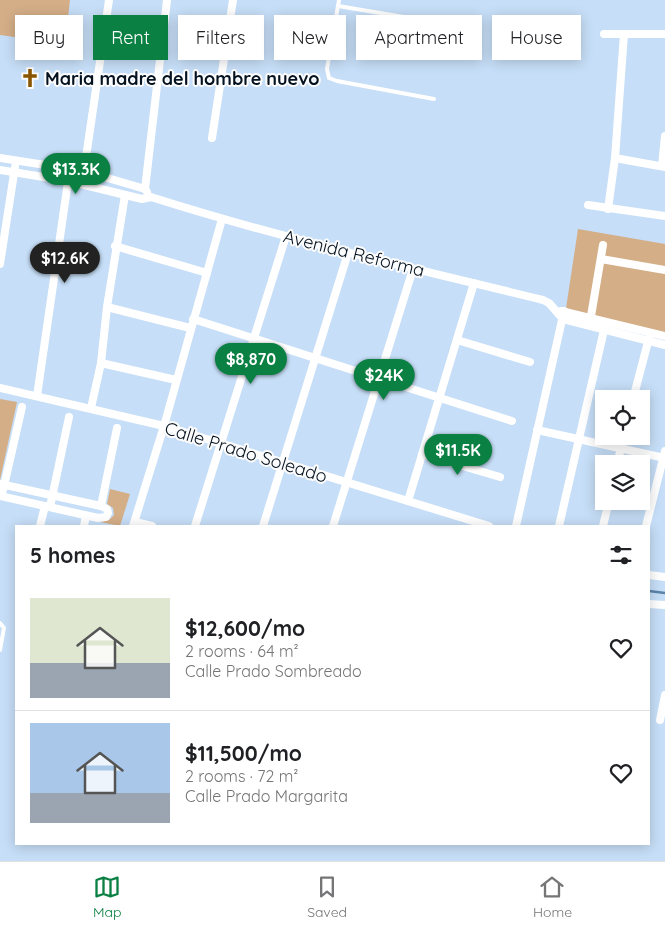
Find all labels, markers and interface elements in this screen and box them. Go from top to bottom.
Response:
chip: Buy [15,15,83,60]
chip: Rent [93,15,168,60]
chip: Filters [178,15,264,60]
chip: New [274,15,346,60]
chip: Apartment [356,15,482,60]
chip: House [492,15,581,60]
church icon: Maria madre del hombre nuevo [19,67,41,89]
place label: Maria madre del hombre nuevo [45,67,319,90]
pin: $13.3K [35,152,117,195]
text: $13.3K [52,159,100,179]
street label: Avenida Reforma [281,224,427,282]
pin: $12.6K [24,242,106,284]
text: $12.6K [41,248,89,268]
pin: $8,870 [210,342,292,385]
text: $8,870 [226,349,276,369]
pin: $24K [354,358,414,401]
text: $24K [365,365,403,385]
map controls [595,390,650,510]
button: locate [595,390,650,445]
street label: Calle Prado Soleado [162,416,330,488]
pin: $11.5K [417,434,499,476]
text: $11.5K [435,440,481,460]
button: layers [595,455,650,510]
icon: filters [607,541,635,569]
text: 5 homes [30,542,115,568]
text: $12,600/mo [185,615,305,641]
icon: home [70,618,130,678]
icon: heart [607,634,635,662]
text: 2 rooms · 64 m² [185,641,299,661]
text: Calle Prado Sombreado [185,661,362,681]
text: $11,500/mo [185,740,302,766]
icon: home [70,743,130,803]
icon: heart [607,759,635,787]
text: 2 rooms · 72 m² [185,766,298,786]
text: Calle Prado Margarita [185,786,348,806]
tab: Map [93,873,121,921]
tab: Saved [307,873,347,921]
tab: Home [533,873,572,921]

